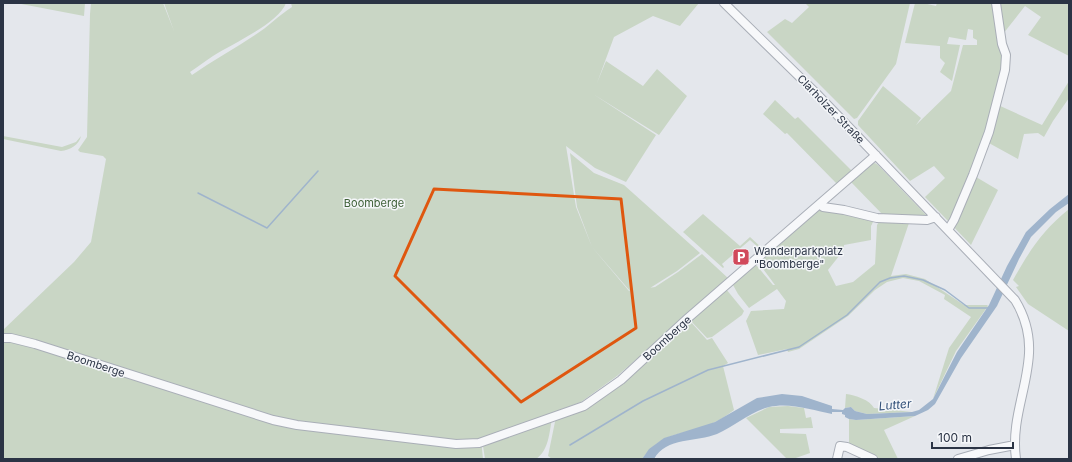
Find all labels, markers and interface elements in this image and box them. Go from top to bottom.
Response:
street label: Clarholzer Straße [794,72,868,146]
park label: Boomberge [344,196,404,210]
place label: Wanderparkplatz "Boomberge" [754,244,843,271]
parking icon: Wanderparkplatz "Boomberge" [731,247,751,267]
street label: Boomberge [640,313,694,363]
street label: Boomberge [65,348,127,380]
water label: Lutter [878,396,912,413]
scale bar [932,424,1013,450]
text: 100 m [938,430,972,445]

